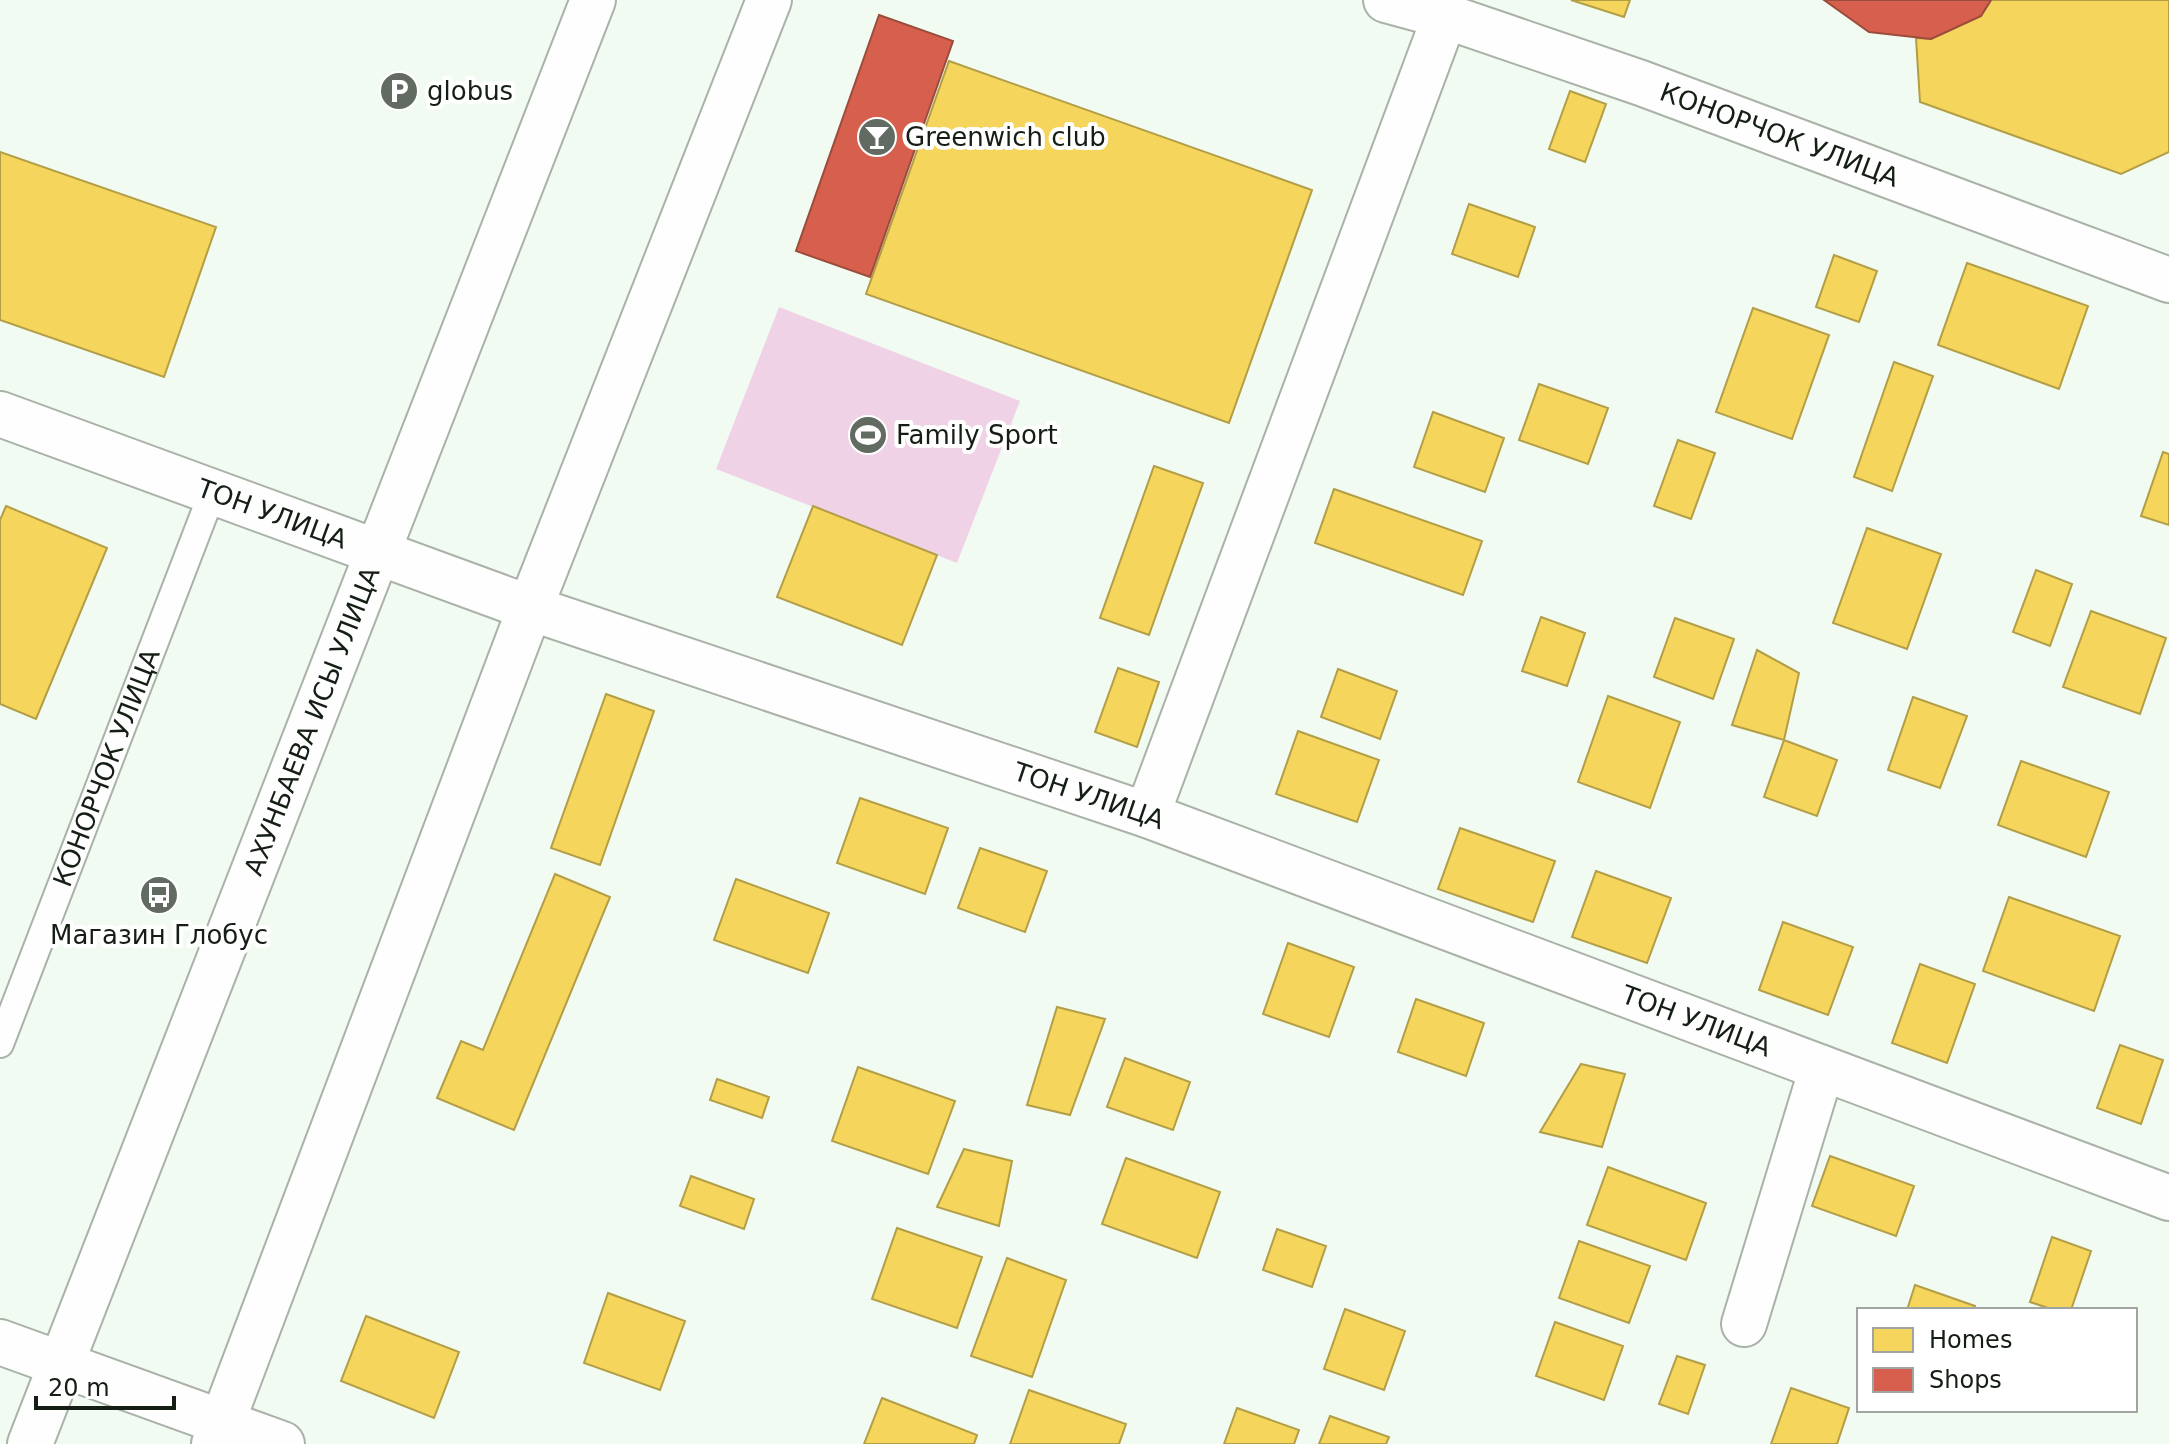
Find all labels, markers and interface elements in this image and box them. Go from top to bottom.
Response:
parking icon: globus [378,70,420,112]
place label: globus [427,76,513,106]
street label: КОНОРЧОК УЛИЦА [1656,76,1903,193]
bar icon: Greenwich club [856,116,898,158]
place label: Greenwich club [905,122,1106,152]
sports icon: Family Sport [847,414,889,456]
place label: Family Sport [896,420,1058,450]
street label: ТОН УЛИЦА [193,472,351,555]
street label: АХУНБАЕВА ИСЫ УЛИЦА [238,562,386,880]
street label: КОНОРЧОК УЛИЦА [47,644,166,891]
street label: ТОН УЛИЦА [1009,756,1169,835]
bus stop icon: Магазин Глобус [138,874,180,916]
place label: Магазин Глобус [50,920,268,950]
street label: ТОН УЛИЦА [1617,979,1775,1063]
legend [1857,1308,2137,1412]
text: Homes [1929,1326,2012,1354]
scale bar [36,1360,174,1410]
text: Shops [1929,1366,2002,1394]
text: 20 m [48,1374,110,1402]

